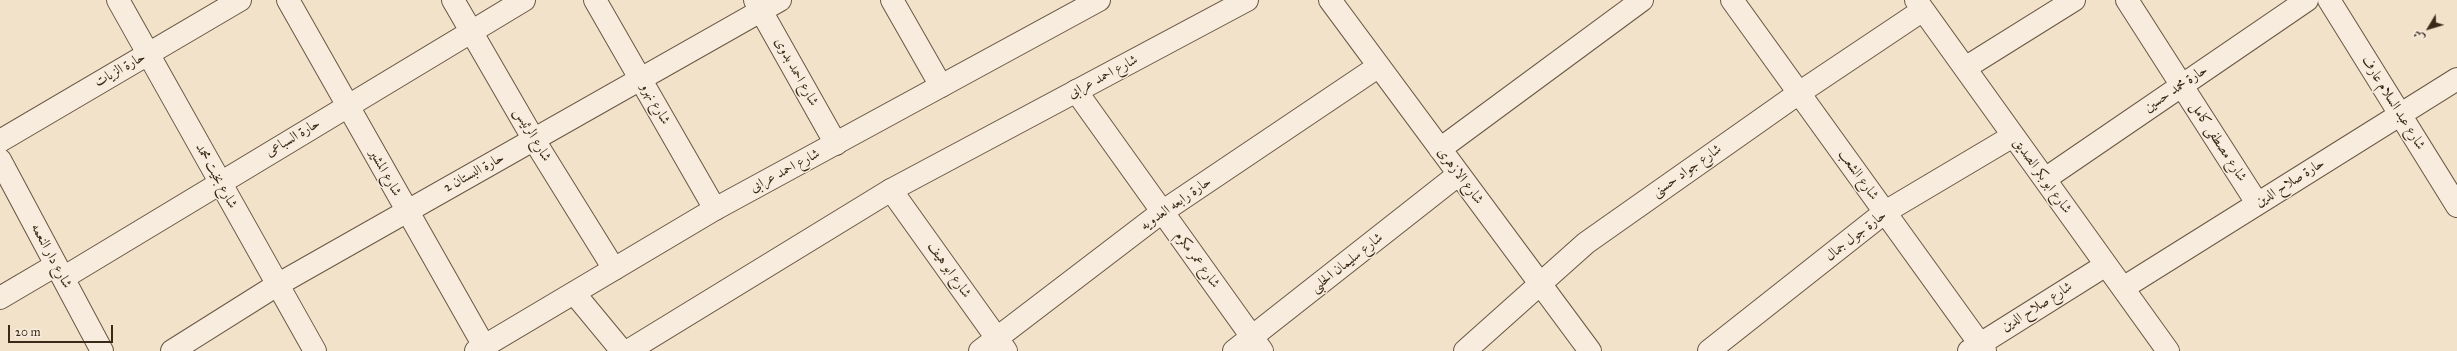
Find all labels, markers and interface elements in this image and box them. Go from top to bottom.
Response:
north arrow [2409,8,2449,48]
text: ش [2411,27,2428,44]
street label: شارع احمد بدوى [770,35,822,109]
street label: حارة الزيات [91,49,149,91]
street label: شارع احمد عرابى [1065,52,1141,102]
street label: شارع عبد السلام عارف [2357,53,2429,153]
street label: حارة محمد حسين [2141,62,2211,116]
street label: شارع نهرو [636,80,674,128]
street label: شارع مصطفى كامل [2186,99,2250,185]
street label: شارع الرئيس [510,105,554,165]
street label: حارة السباعى [263,115,323,161]
street label: شارع ابو بكر الصديق [2009,135,2075,217]
street label: شارع بخيت محمد [191,140,241,212]
street label: شارع جواد حسنى [1649,141,1725,201]
street label: شارع الازهرى [1433,144,1487,208]
street label: شارع احمد عرابى [747,146,823,196]
street label: شارع المشير [365,147,405,199]
street label: شارع الشعب [1834,147,1882,203]
street label: حارة البستان 2 [441,149,507,197]
street label: حارة صلاح الدين [2252,155,2328,211]
street label: حارة رابعه العدويه [1137,173,1215,235]
street label: حارة جول جمال [1822,207,1890,265]
street label: شارع دار النعمه [27,221,75,291]
street label: شارع عمر مكرم [1171,228,1223,292]
street label: شارع سليمان الحلبى [1308,230,1386,296]
street label: شارع ابو هيف [924,239,974,301]
street label: شارع صلاح الدين [1998,278,2076,336]
scale bar [10,317,115,343]
text: 20 m [15,325,41,339]

